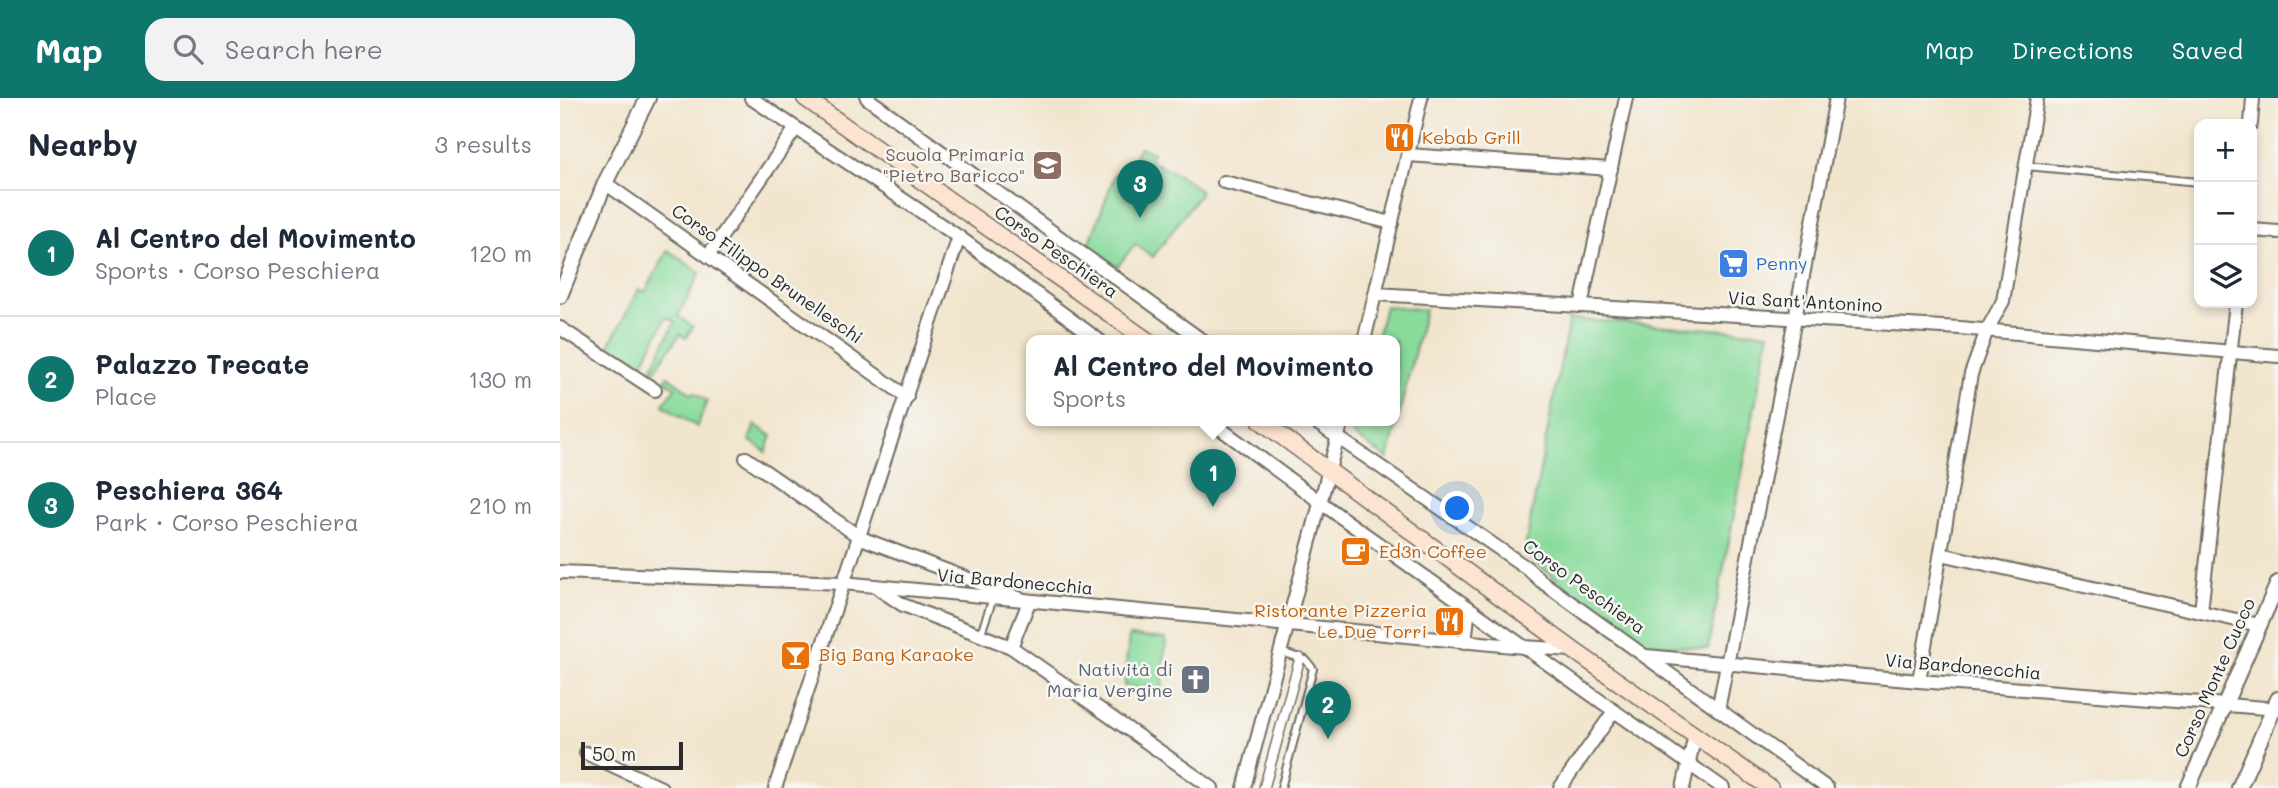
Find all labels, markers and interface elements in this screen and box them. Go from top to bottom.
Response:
search box [145,18,635,81]
text: Map [35,28,103,71]
icon: search [169,30,207,68]
text: Search here [225,32,383,66]
text: Map [1925,34,1974,65]
text: Directions [2012,34,2134,65]
text: Saved [2172,34,2243,65]
map controls [2194,119,2257,308]
button: + [2194,119,2257,182]
restaurant icon: Kebab Grill [1382,121,1416,155]
text: Nearby [28,124,138,164]
place label: Kebab Grill [1422,125,1521,149]
text: 3 results [435,129,532,159]
place label: Scuola Primaria "Pietro Baricco" [882,142,1025,187]
school or university icon: Scuola Primaria "Pietro Baricco" [1031,148,1065,182]
pin: 3 [1117,160,1163,218]
button: − [2194,182,2257,245]
street label: Corso Filippo Brunelleschi [667,198,868,348]
street label: Corso Peschiera [990,199,1123,303]
text: Al Centro del Movimento [95,221,416,255]
text: 1 [46,238,56,268]
text: 120 m [469,238,532,268]
button: layers [2194,245,2257,308]
supermarket icon: Penny [1716,247,1750,281]
place label: Penny [1756,251,1807,275]
text: Sports · Corso Peschiera [95,255,380,285]
street label: Via Sant'Antonino [1727,285,1883,317]
popup [1026,335,1400,426]
text: Palazzo Trecate [95,347,309,381]
text: Al Centro del Movimento [1053,349,1373,383]
text: 2 [45,364,57,394]
text: 130 m [468,364,532,394]
text: Place [95,381,157,411]
text: Sports [1053,383,1126,413]
pin: 1 [1190,449,1236,507]
text: Peschiera 364 [95,473,283,507]
text: 3 [44,490,58,520]
text: 210 m [469,490,532,520]
your location [1440,491,1474,525]
text: Park · Corso Peschiera [95,507,359,537]
street label: Corso Peschiera [1518,533,1651,639]
cafe icon: Ed3n Coffee [1339,535,1373,569]
place label: Ed3n Coffee [1379,539,1487,563]
street label: Via Bardonecchia [936,562,1094,600]
street label: Corso Monte Cucco [2168,594,2260,761]
place label: Ristorante Pizzeria Le Due Torri [1254,598,1427,643]
restaurant icon: Ristorante Pizzeria Le Due Torri [1433,604,1467,638]
bar icon: Big Bang Karaoke [779,638,813,672]
place label: Big Bang Karaoke [819,642,974,666]
street label: Via Bardonecchia [1884,647,2042,685]
place label: Natività di Maria Vergine [1047,657,1173,702]
church icon: Natività di Maria Vergine [1179,663,1213,697]
pin: 2 [1305,681,1351,739]
scale bar [581,739,682,771]
text: 50 m [592,741,636,766]

